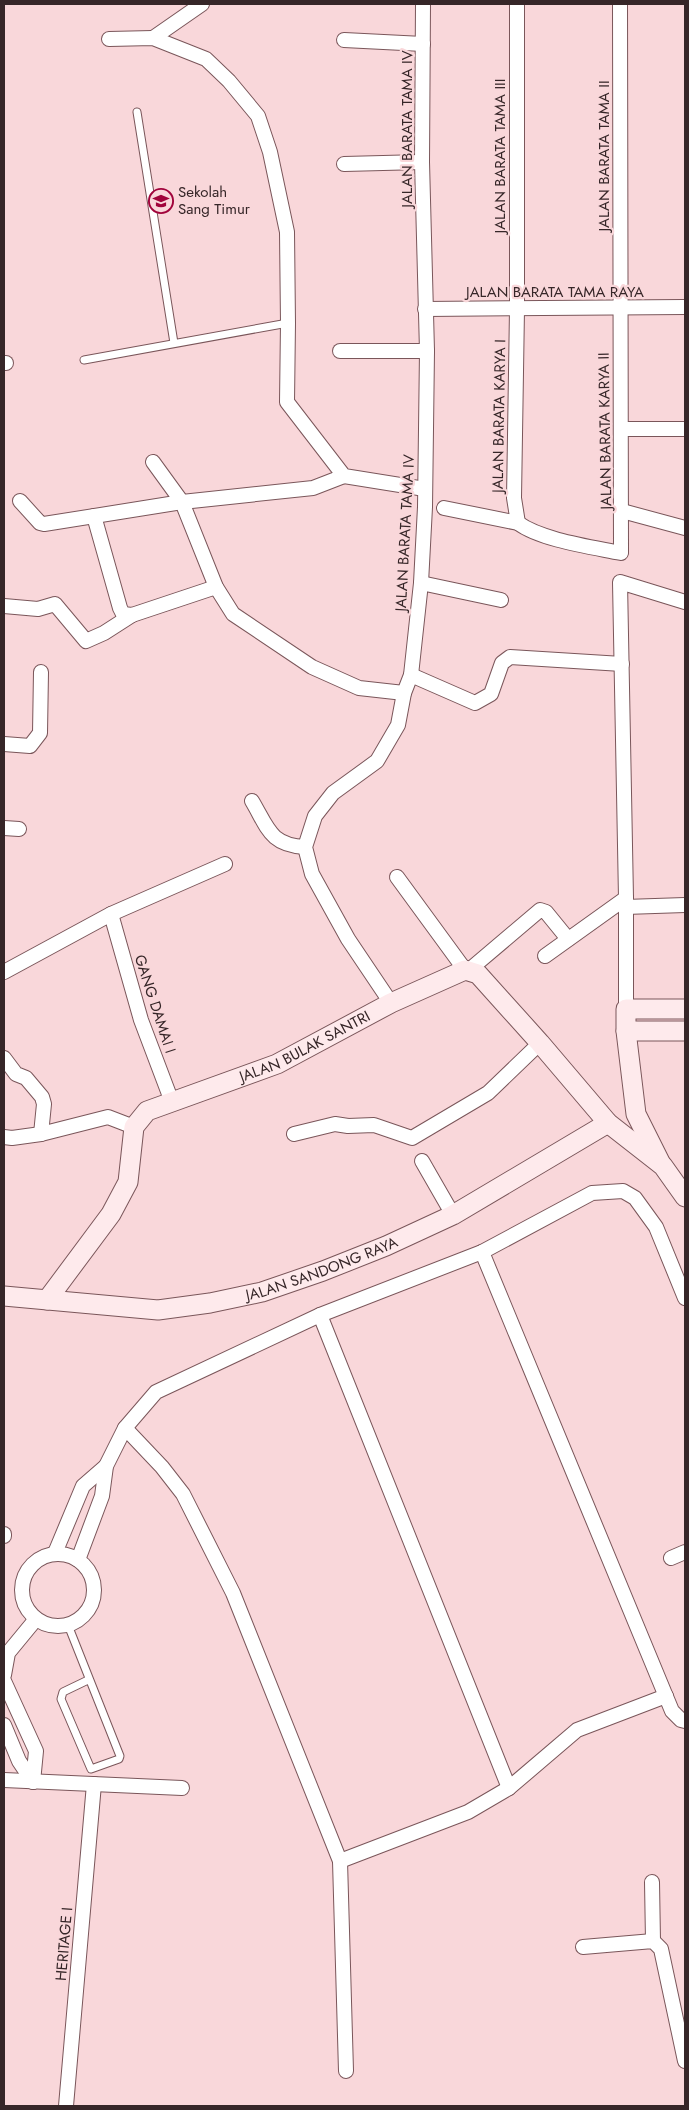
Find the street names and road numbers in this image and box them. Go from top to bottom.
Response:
street label: JALAN BARATA TAMA IV [396,50,418,210]
street label: JALAN BARATA TAMA III [489,79,511,235]
street label: JALAN BARATA TAMA II [593,80,615,234]
street label: JALAN BARATA TAMA RAYA [464,281,644,303]
street label: JALAN BARATA KARYA I [487,339,511,495]
street label: JALAN BARATA KARYA II [593,352,617,512]
street label: JALAN BARATA TAMA IV [390,454,420,614]
street label: GANG DAMAI I [129,952,181,1056]
street label: JALAN BULAK SANTRI [234,1005,374,1088]
street label: JALAN SANDONG RAYA [242,1231,401,1307]
street label: HERITAGE I [50,1906,78,1982]

